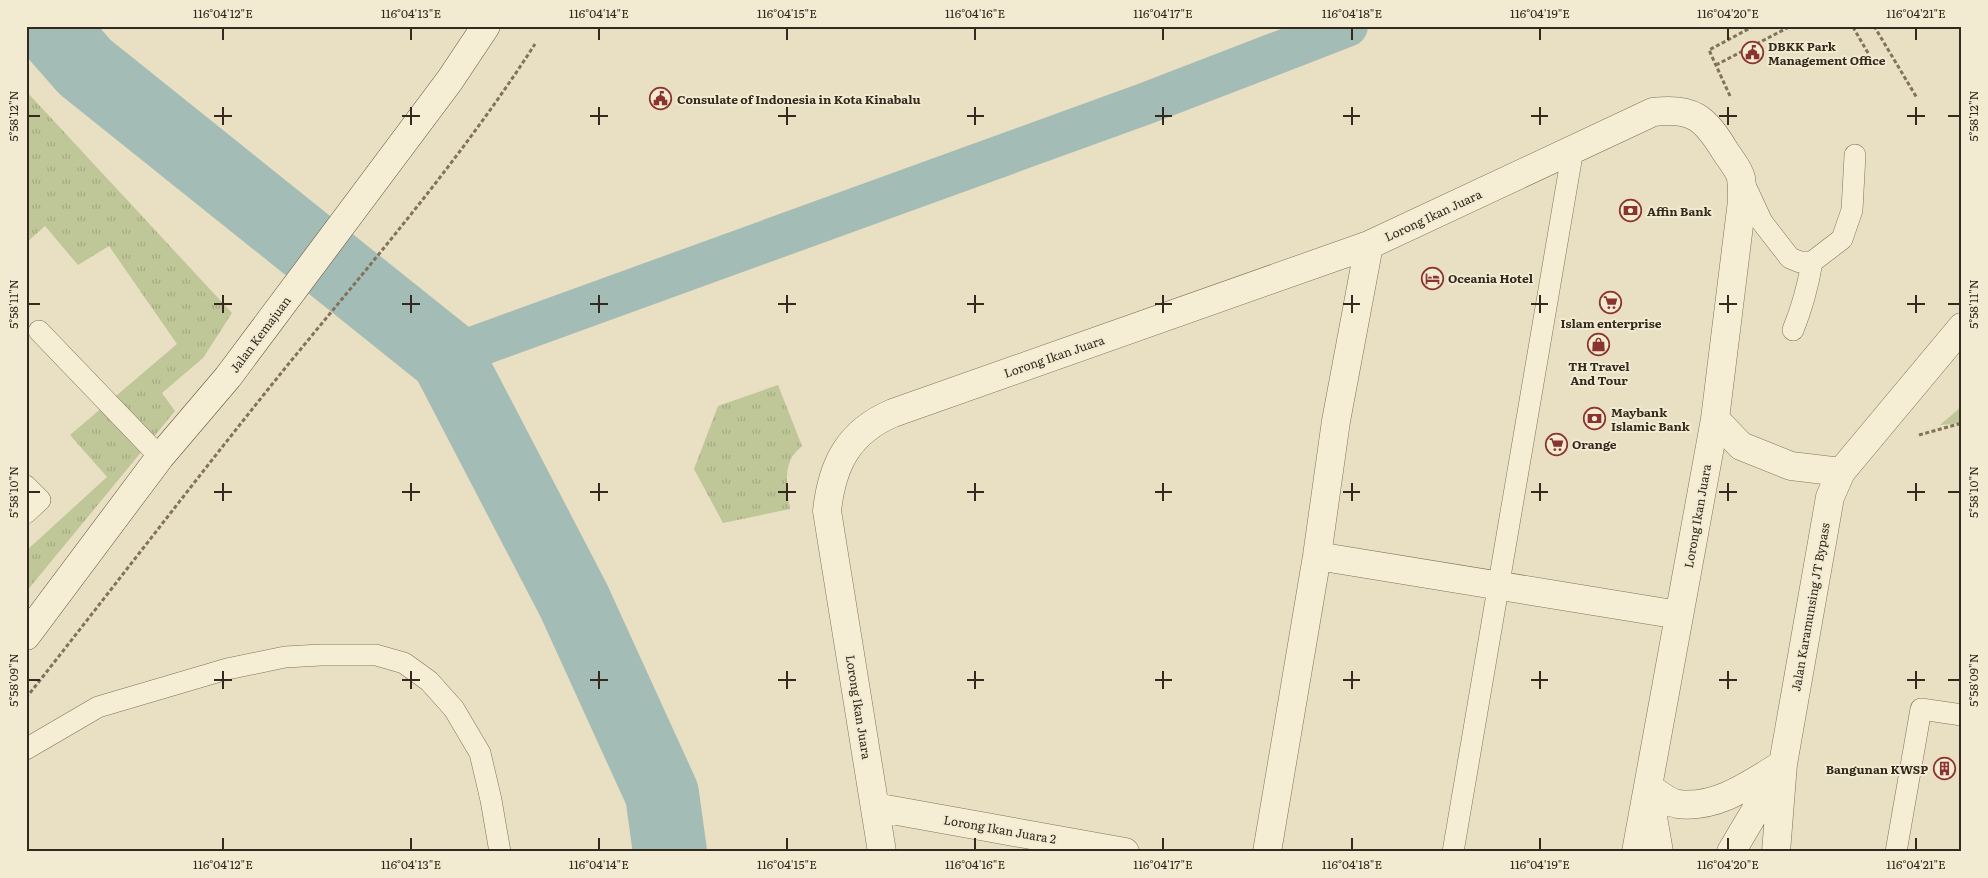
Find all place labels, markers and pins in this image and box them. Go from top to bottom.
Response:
place label: DBKK Park Management Office [1768,37,1886,69]
public building icon: DBKK Park Management Office [1740,41,1764,65]
public building icon: Consulate of Indonesia in Kota Kinabalu [649,87,673,111]
place label: Consulate of Indonesia in Kota Kinabalu [677,90,921,108]
bank icon: Affin Bank [1619,199,1643,223]
place label: Affin Bank [1647,202,1713,220]
hotel icon: Oceania Hotel [1420,266,1444,290]
place label: Oceania Hotel [1448,269,1534,287]
supermarket icon: Islam enterprise [1599,290,1623,314]
place label: Islam enterprise [1561,314,1662,332]
shop icon: TH Travel And Tour [1587,333,1611,357]
place label: TH Travel And Tour [1568,357,1630,389]
place label: Maybank Islamic Bank [1611,403,1691,435]
bank icon: Maybank Islamic Bank [1583,407,1607,431]
supermarket icon: Orange [1544,432,1568,456]
place label: Orange [1572,435,1617,453]
building icon: Bangunan KWSP [1932,757,1956,781]
place label: Bangunan KWSP [1826,760,1928,778]

